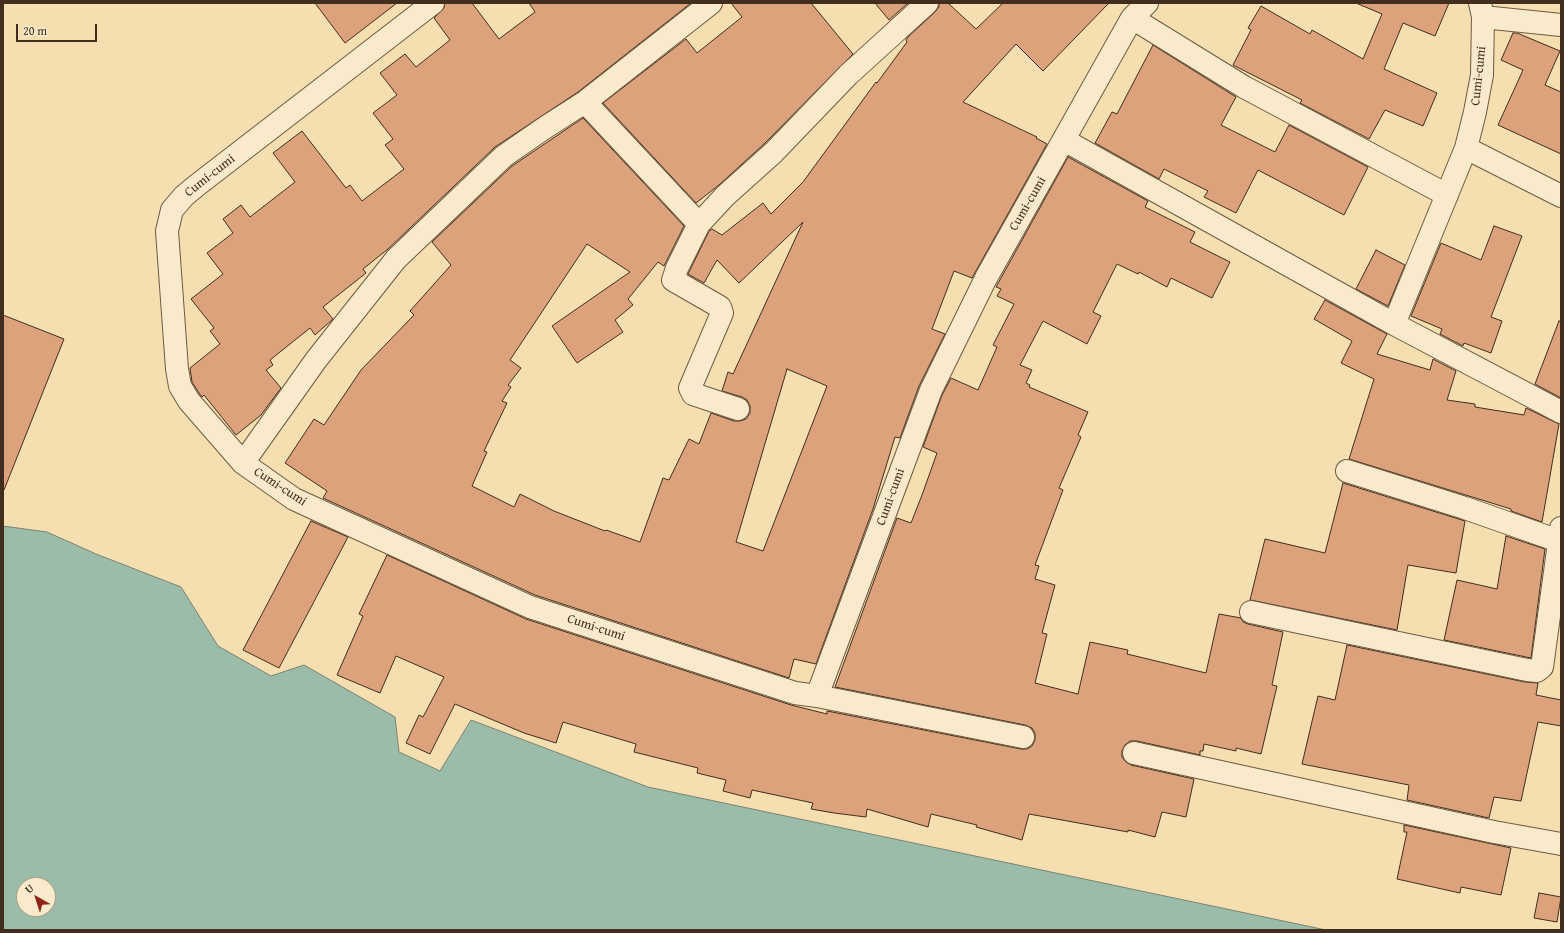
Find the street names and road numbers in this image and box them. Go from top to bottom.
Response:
street label: Cumi-cumi [1468,45,1490,107]
street label: Cumi-cumi [182,151,238,201]
street label: Cumi-cumi [1006,174,1050,234]
street label: Cumi-cumi [251,464,309,510]
street label: Cumi-cumi [873,466,909,528]
street label: Cumi-cumi [565,611,627,645]

